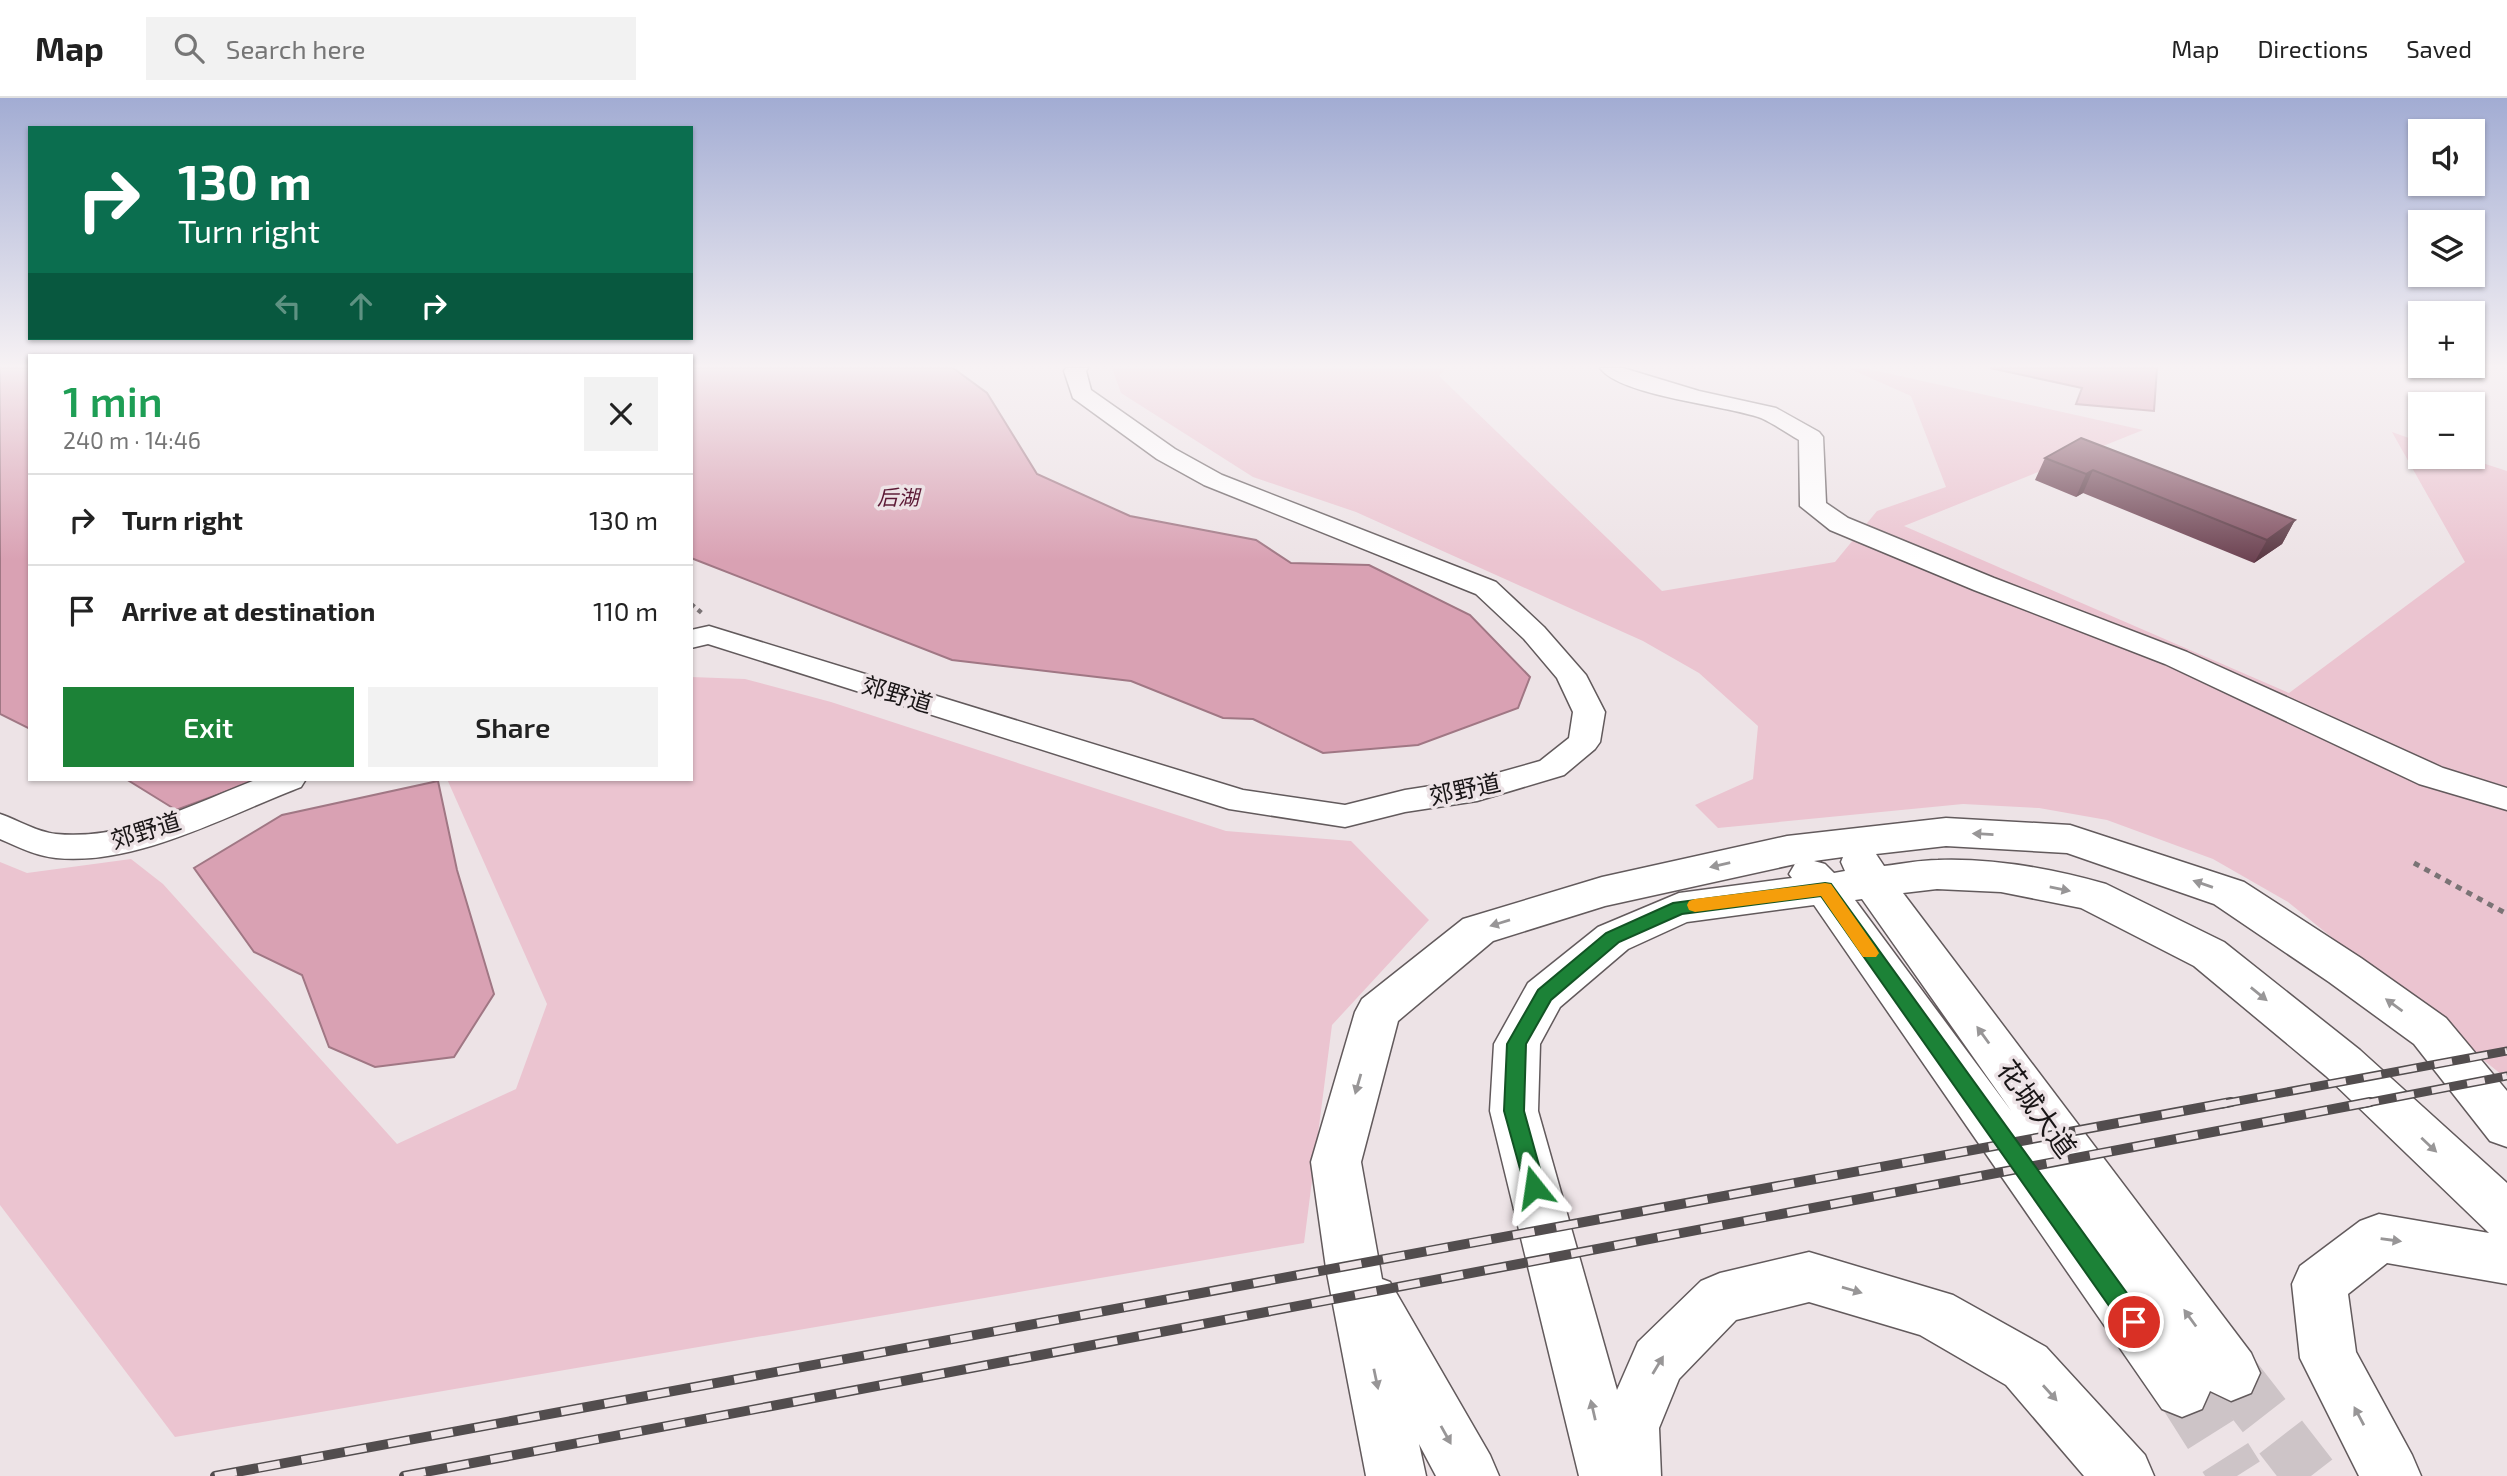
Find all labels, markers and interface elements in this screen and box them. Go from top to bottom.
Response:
search box [146,17,636,80]
text: Map [35,28,104,68]
icon: search [170,29,208,67]
text: Search here [226,33,365,64]
text: Map [2171,34,2219,63]
text: Directions [2257,34,2368,63]
text: Saved [2406,34,2472,63]
map controls [2408,119,2485,469]
button: sound [2408,119,2485,196]
text: 130 m [178,151,312,210]
icon: right [63,154,154,245]
button: layers [2408,210,2485,287]
text: Turn right [178,211,320,249]
icon: left [269,287,307,325]
icon: ahead [342,287,380,325]
icon: right [415,287,453,325]
button: + [2408,301,2485,378]
text: 1 min [63,375,163,425]
button: close [584,377,658,451]
button: − [2408,392,2485,469]
text: 240 m · 14:46 [63,426,201,454]
water label: 后湖 [877,484,922,509]
icon: right [63,501,101,539]
text: Turn right [122,504,243,535]
text: 130 m [589,504,658,535]
icon: arrive [63,592,101,630]
text: Arrive at destination [122,595,375,626]
text: 110 m [593,595,658,626]
street label: 郊野道 [859,669,936,718]
button: Exit [63,687,354,767]
button: Share [368,687,658,767]
street label: 郊野道 [1426,767,1503,810]
street label: 郊野道 [107,805,184,854]
one-way arrow [1971,828,1993,839]
one-way arrow [1709,860,1731,871]
one-way arrow [2192,878,2213,889]
one-way arrow [2049,884,2071,895]
one-way arrow [1490,918,1511,929]
one-way arrow [2250,986,2267,1001]
one-way arrow [2385,998,2403,1012]
one-way arrow [1976,1027,1991,1045]
street label: 花城大道 [1991,1053,2084,1164]
one-way arrow [1352,1074,1363,1096]
one-way arrow [2420,1136,2437,1152]
position arrow [1497,1150,1571,1224]
one-way arrow [2380,1234,2402,1245]
one-way arrow [1842,1285,1863,1295]
pin [2104,1292,2164,1352]
icon: arrive [2115,1303,2153,1341]
one-way arrow [2184,1309,2198,1327]
one-way arrow [1651,1355,1664,1375]
one-way arrow [1371,1368,1382,1390]
one-way arrow [2042,1384,2058,1402]
one-way arrow [1587,1399,1598,1421]
one-way arrow [2353,1406,2365,1426]
one-way arrow [1440,1425,1452,1444]

